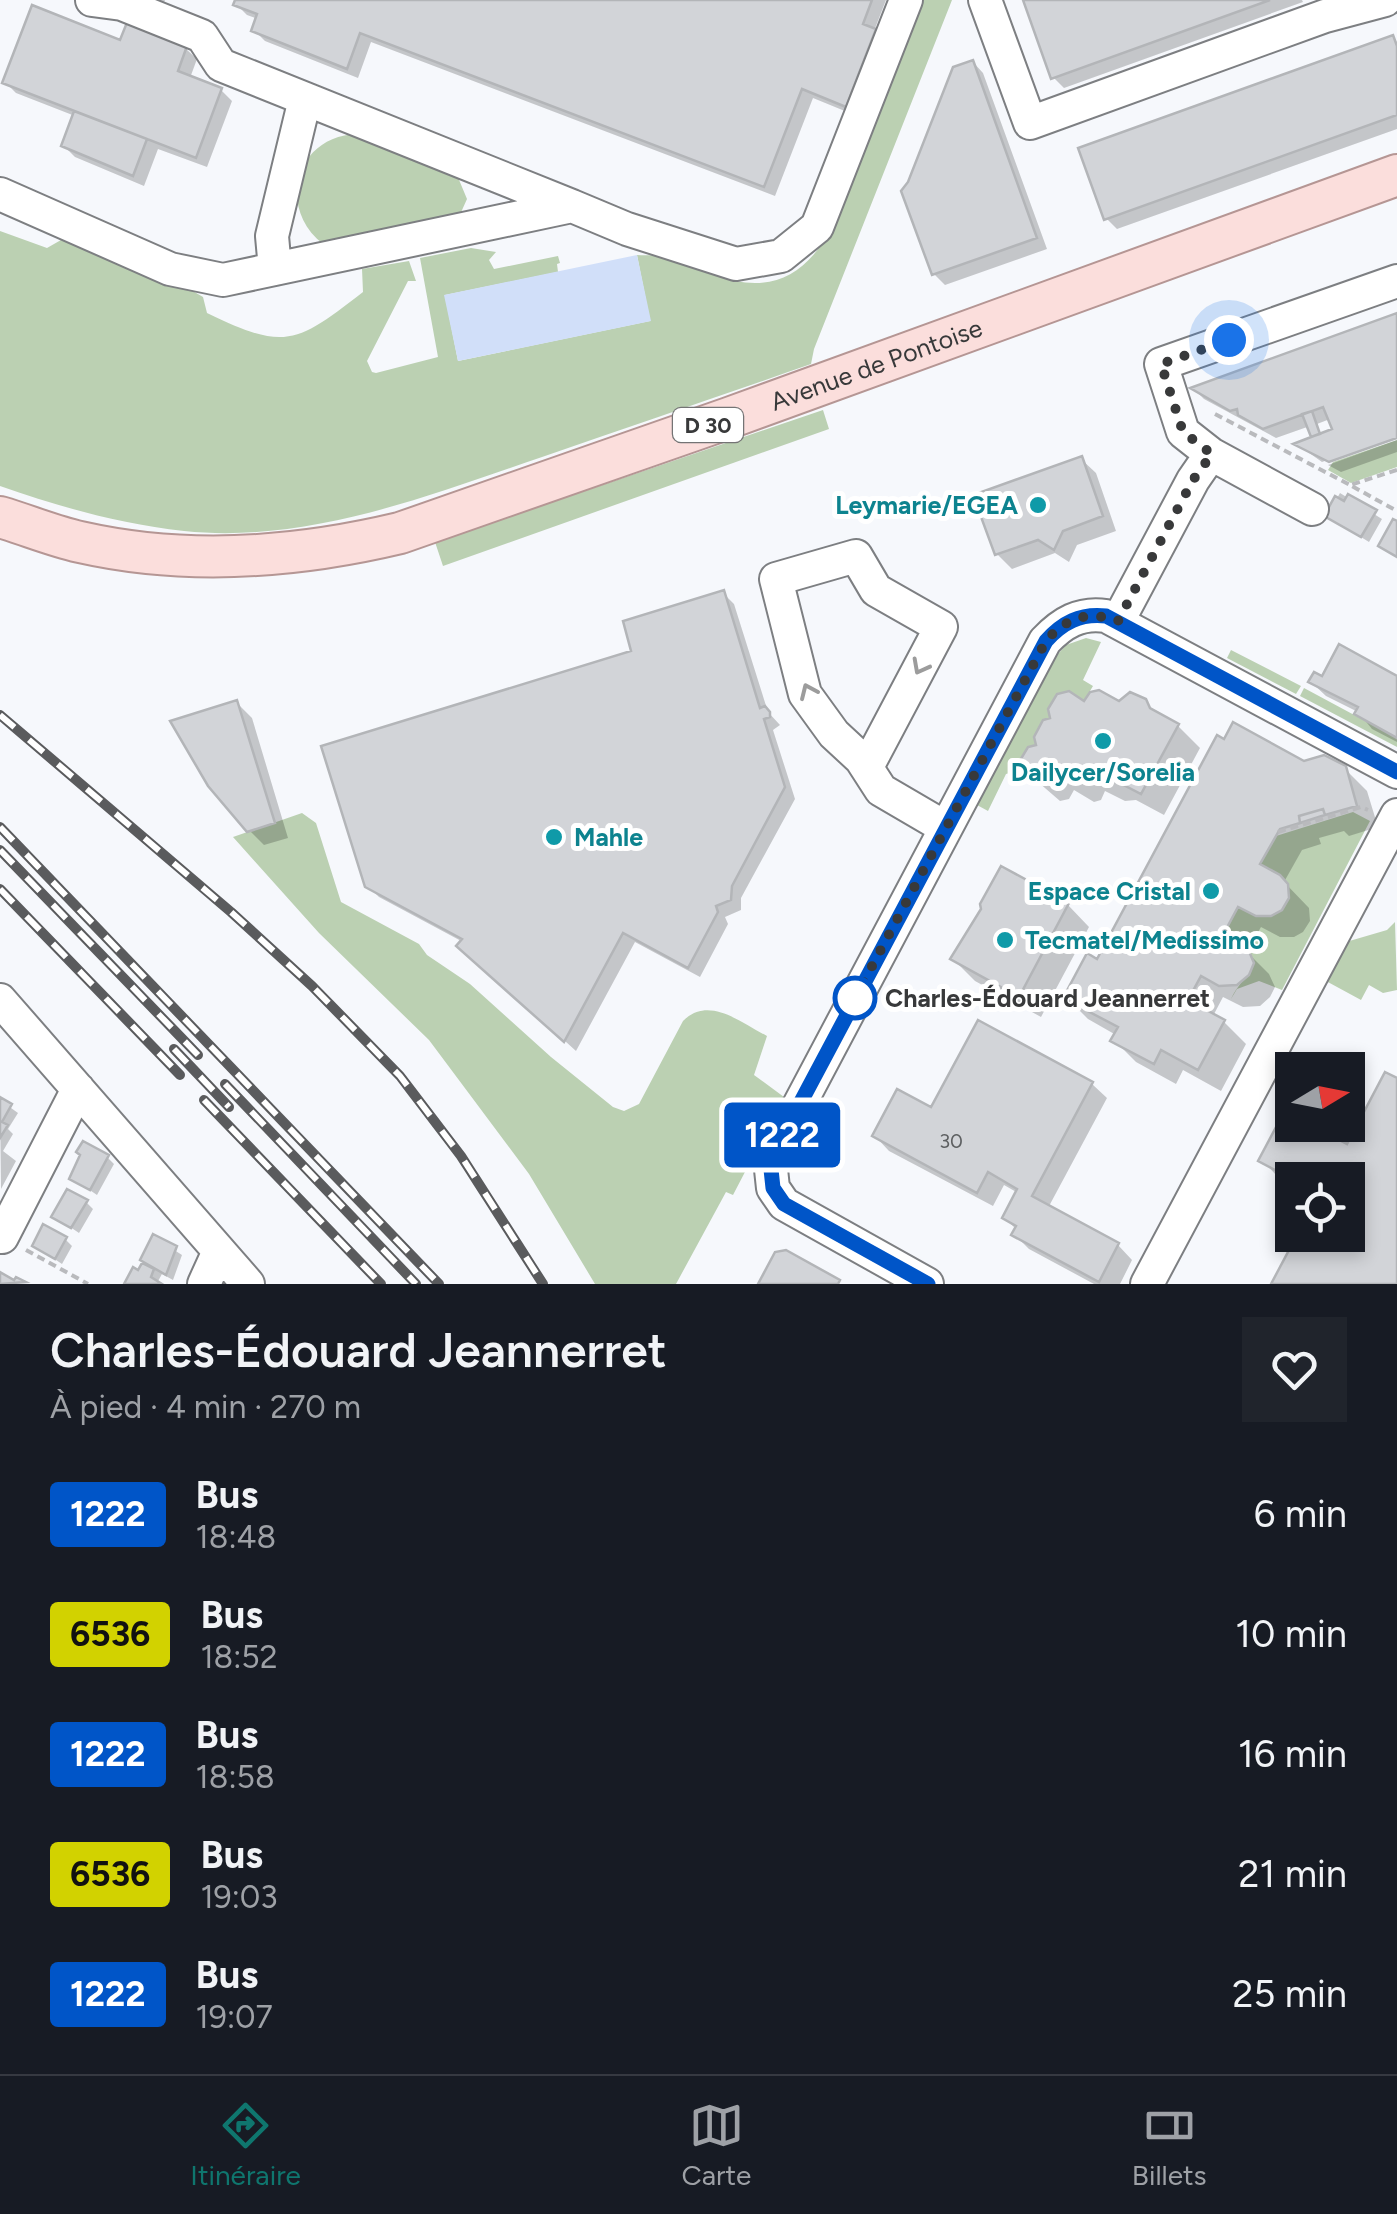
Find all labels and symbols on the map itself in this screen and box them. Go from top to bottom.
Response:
street label: Avenue de Pontoise [766,312,986,417]
your location [1204,315,1254,365]
road number: D 30 [673,408,743,442]
place label: Leymarie/EGEA [835,490,1018,520]
marker: Leymarie/EGEA [1027,494,1049,516]
one-way arrow [913,656,932,675]
one-way arrow [800,683,820,701]
marker: Dailycer/Sorelia [1092,730,1114,752]
place label: Dailycer/Sorelia [1011,757,1195,787]
place label: Mahle [574,822,643,852]
marker: Mahle [543,826,565,848]
place label: Espace Cristal [1028,876,1191,906]
marker: Espace Cristal [1200,880,1222,902]
place label: Tecmatel/Medissimo [1025,925,1264,955]
marker: Tecmatel/Medissimo [994,929,1016,951]
marker: Charles-Édouard Jeannerret [834,977,876,1019]
place label: Charles-Édouard Jeannerret [885,983,1210,1013]
north arrow [1275,1052,1365,1142]
line badge: 1222 [712,1102,852,1168]
house number: 30 [939,1129,963,1153]

